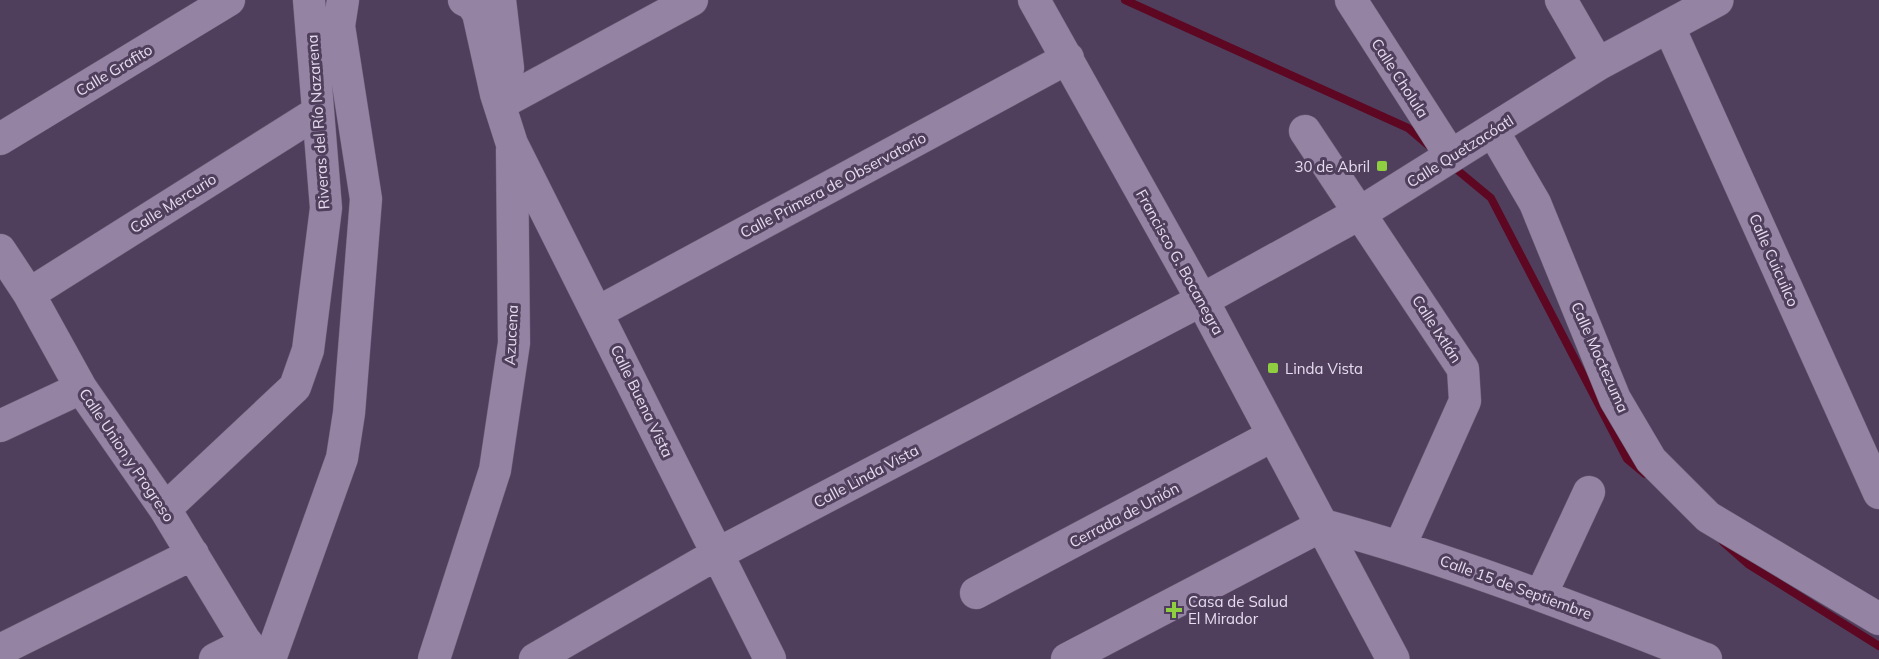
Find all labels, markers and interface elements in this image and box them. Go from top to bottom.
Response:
street label: Riveras del Río Nazarena [302,34,334,210]
street label: Calle Cholula [1367,35,1433,121]
street label: Calle Grafito [72,40,156,100]
street label: Calle Quetzacóatl [1403,111,1517,191]
street label: Calle Primera de Observatorio [737,128,929,242]
place label: 30 de Abril [1294,157,1370,176]
marker: 30 de Abril [1375,159,1389,173]
street label: Calle Mercurio [126,169,220,237]
street label: Francisco G. Bocanegra [1132,186,1228,338]
street label: Calle Cuicuilco [1745,211,1803,309]
street label: Calle Ixtlán [1408,292,1466,366]
street label: Calle Moctezuma [1567,299,1633,415]
street label: Azucena [500,304,522,366]
street label: Calle Buena Vista [607,342,677,460]
place label: Linda Vista [1285,359,1363,378]
marker: Linda Vista [1266,361,1280,375]
street label: Calle Union y Progreso [75,385,179,525]
street label: Calle Linda Vista [810,440,922,512]
street label: Cerrada de Unión [1066,478,1182,552]
street label: Calle 15 de Septiembre [1437,551,1595,623]
place label: Casa de Salud El Mirador [1188,592,1288,628]
marker: Casa de Salud El Mirador [1165,601,1183,619]

